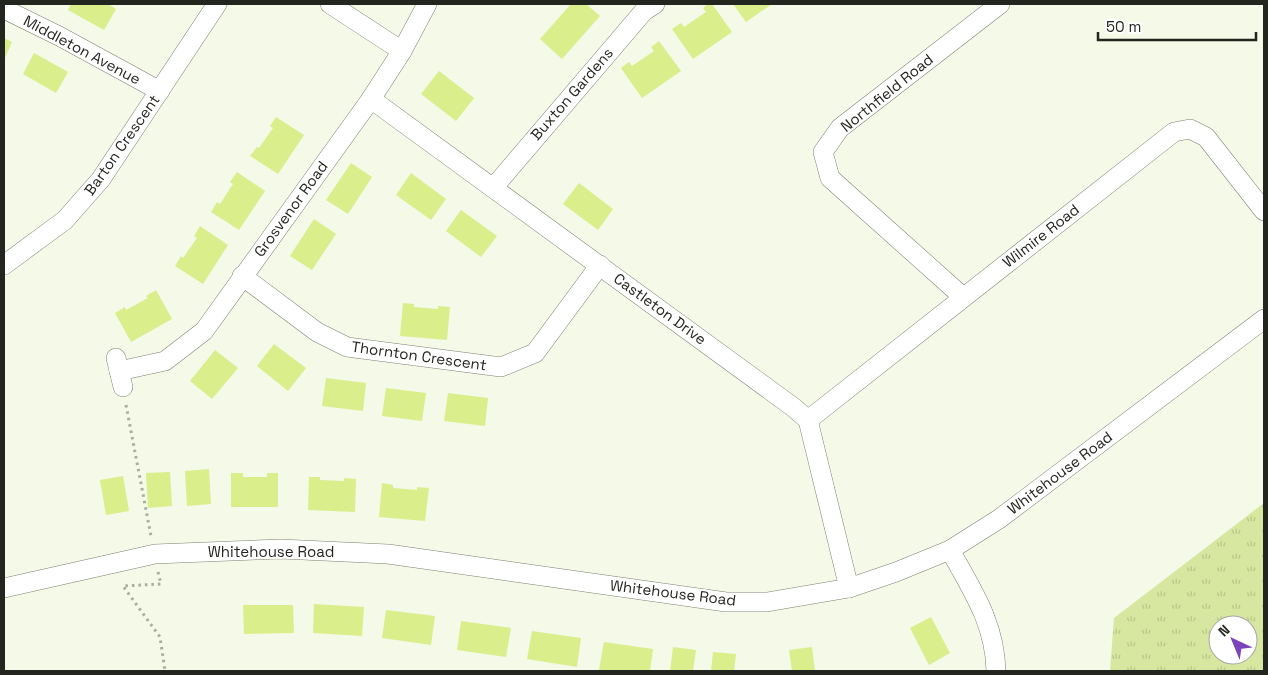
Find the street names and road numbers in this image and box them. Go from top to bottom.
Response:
street label: Middleton Avenue [20,11,144,89]
street label: Buxton Gardens [526,43,617,144]
street label: Northfield Road [837,49,937,136]
street label: Barton Crescent [80,91,163,199]
street label: Grosvenor Road [250,157,332,260]
street label: Wilmire Road [999,200,1083,271]
street label: Castleton Drive [610,269,710,349]
street label: Thornton Crescent [350,337,488,374]
street label: Whitehouse Road [1003,427,1116,518]
street label: Whitehouse Road [208,542,334,561]
street label: Whitehouse Road [609,575,737,610]

